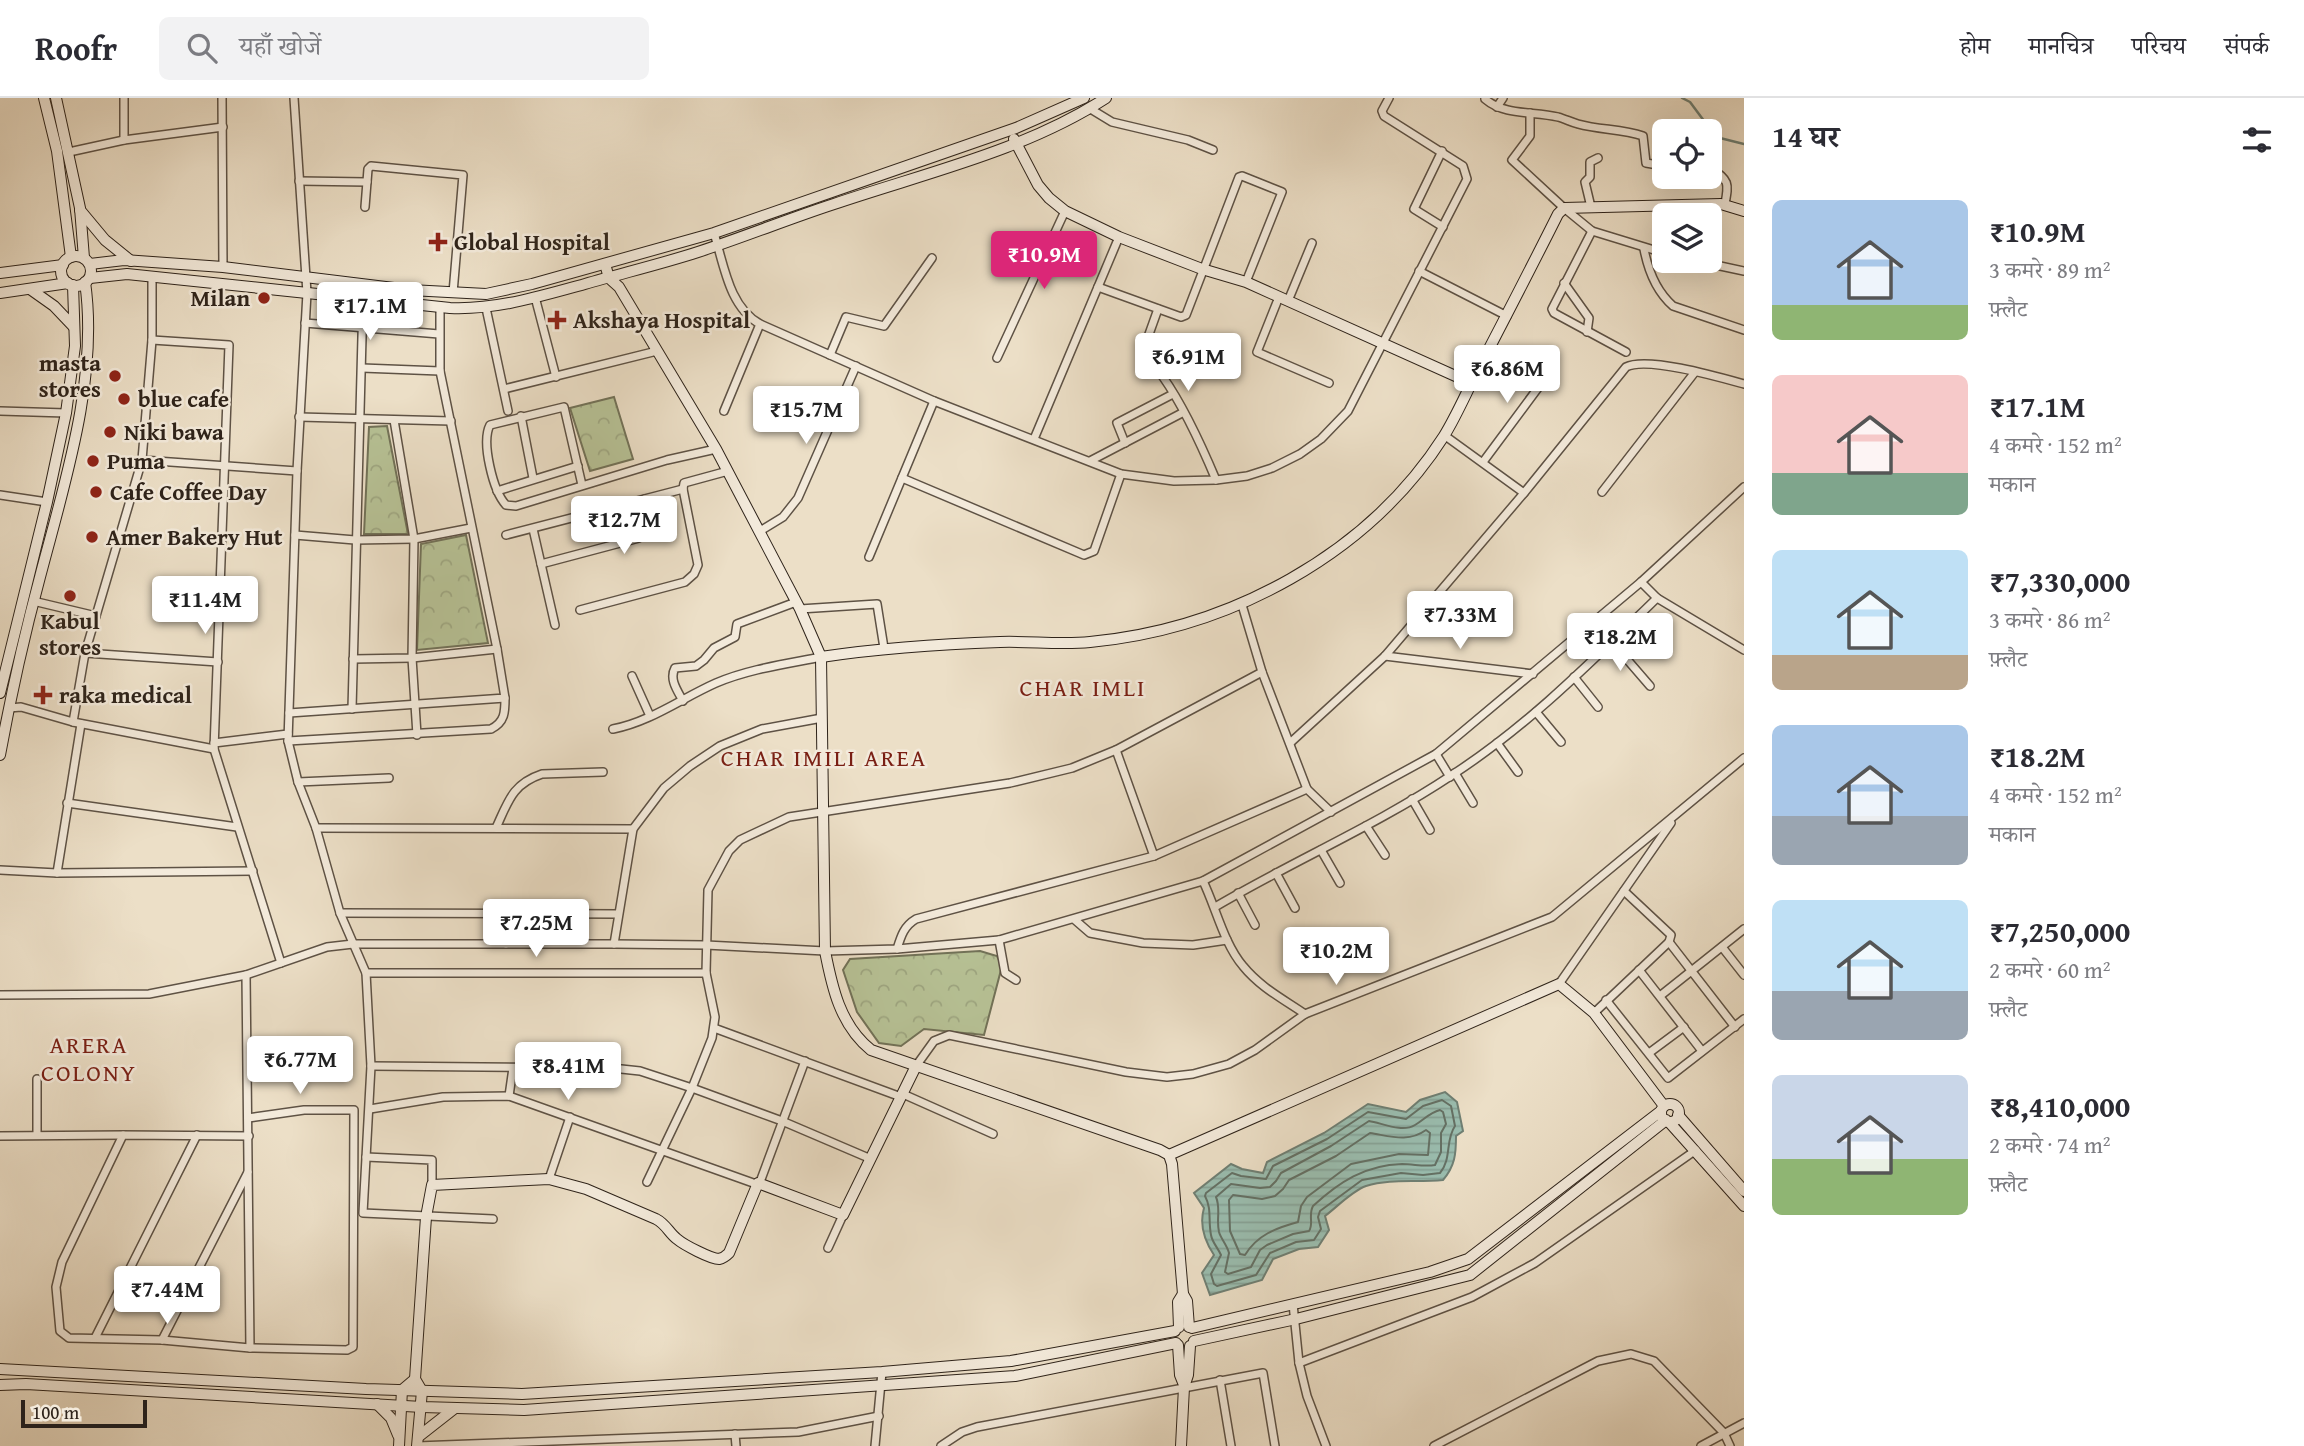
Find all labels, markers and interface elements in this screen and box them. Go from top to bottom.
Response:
search box [159,17,649,80]
text: Roofr [35,24,117,72]
text: यहाँ खोजें [239,26,321,65]
text: होम [1960,28,1990,63]
text: मानचित्र [2028,28,2094,63]
text: परिचय [2132,28,2186,63]
text: संपर्क [2224,28,2269,63]
icon: search [183,29,221,67]
text: 14 घर [1772,114,1839,158]
map controls [1652,119,1722,273]
button: locate [1652,119,1722,189]
icon: filters [2238,121,2276,159]
button: layers [1652,203,1722,273]
text: ₹10.9M [1989,209,2085,253]
place label: Global Hospital [454,225,610,258]
icon: home [1828,228,1912,312]
marker: Global Hospital [428,232,448,252]
pin: ₹10.9M [987,232,1101,291]
text: ₹10.9M [1007,237,1081,270]
text: 3 कमरे · 89 m² [1989,253,2111,286]
place label: Milan [191,281,250,314]
pin: ₹17.1M [313,282,427,342]
text: ₹17.1M [333,288,407,321]
marker: Milan [256,290,272,306]
text: फ़्लैट [1989,292,2027,325]
place label: Akshaya Hospital [573,303,750,336]
marker: Akshaya Hospital [547,310,567,330]
pin: ₹6.91M [1131,334,1245,393]
text: ₹6.91M [1151,339,1225,372]
pin: ₹6.86M [1450,345,1564,405]
place label: masta stores [39,346,101,405]
text: ₹6.86M [1470,351,1544,384]
marker: masta stores [107,368,123,384]
place label: blue cafe [138,382,229,415]
text: ₹17.1M [1989,384,2085,428]
pin: ₹15.7M [749,386,863,446]
marker: blue cafe [116,391,132,407]
text: ₹15.7M [769,392,843,425]
icon: home [1828,403,1912,487]
place label: Niki bawa [124,415,224,448]
marker: Niki bawa [102,424,118,440]
text: 4 कमरे · 152 m² [1989,428,2122,461]
place label: Puma [107,444,165,477]
marker: Puma [85,453,101,469]
text: मकान [1989,467,2036,500]
place label: Cafe Coffee Day [110,475,267,508]
marker: Cafe Coffee Day [88,484,104,500]
pin: ₹12.7M [567,496,681,556]
text: ₹12.7M [587,502,661,535]
place label: Amer Bakery Hut [106,520,283,553]
marker: Amer Bakery Hut [84,529,100,545]
text: ₹7,330,000 [1989,559,2130,603]
pin: ₹11.4M [148,576,262,636]
icon: home [1828,578,1912,662]
text: ₹11.4M [168,582,242,615]
marker: Kabul stores [62,588,78,604]
pin: ₹7.33M [1403,592,1517,651]
text: ₹7.33M [1423,597,1497,630]
text: 3 कमरे · 86 m² [1989,603,2111,636]
place label: Kabul stores [39,604,101,663]
pin: ₹18.2M [1563,614,1677,673]
text: ₹18.2M [1583,619,1657,652]
text: फ़्लैट [1989,642,2027,675]
district label: CHAR IMLI [1020,670,1146,705]
place label: raka medical [59,678,192,711]
marker: raka medical [33,685,53,705]
text: ₹18.2M [1989,734,2085,778]
district label: CHAR IMILI AREA [721,740,927,775]
icon: home [1828,753,1912,837]
text: 4 कमरे · 152 m² [1989,778,2122,811]
text: मकान [1989,817,2036,850]
pin: ₹7.25M [479,900,593,959]
text: ₹7.25M [499,905,573,938]
text: ₹7,250,000 [1989,909,2130,953]
pin: ₹10.2M [1279,928,1393,987]
icon: home [1828,928,1912,1012]
text: ₹10.2M [1299,933,1373,966]
text: 2 कमरे · 60 m² [1989,953,2111,986]
text: फ़्लैट [1989,992,2027,1025]
district label: ARERA COLONY [41,1027,137,1090]
pin: ₹6.77M [243,1037,357,1096]
text: ₹6.77M [263,1042,337,1075]
pin: ₹8.41M [511,1042,625,1102]
text: ₹8.41M [531,1048,605,1081]
text: ₹8,410,000 [1989,1084,2130,1128]
icon: home [1828,1103,1912,1187]
text: 2 कमरे · 74 m² [1989,1128,2111,1161]
text: फ़्लैट [1989,1167,2027,1200]
pin: ₹7.44M [110,1266,224,1326]
text: ₹7.44M [130,1272,204,1305]
scale bar [21,1397,147,1429]
text: 100 m [32,1398,79,1426]

